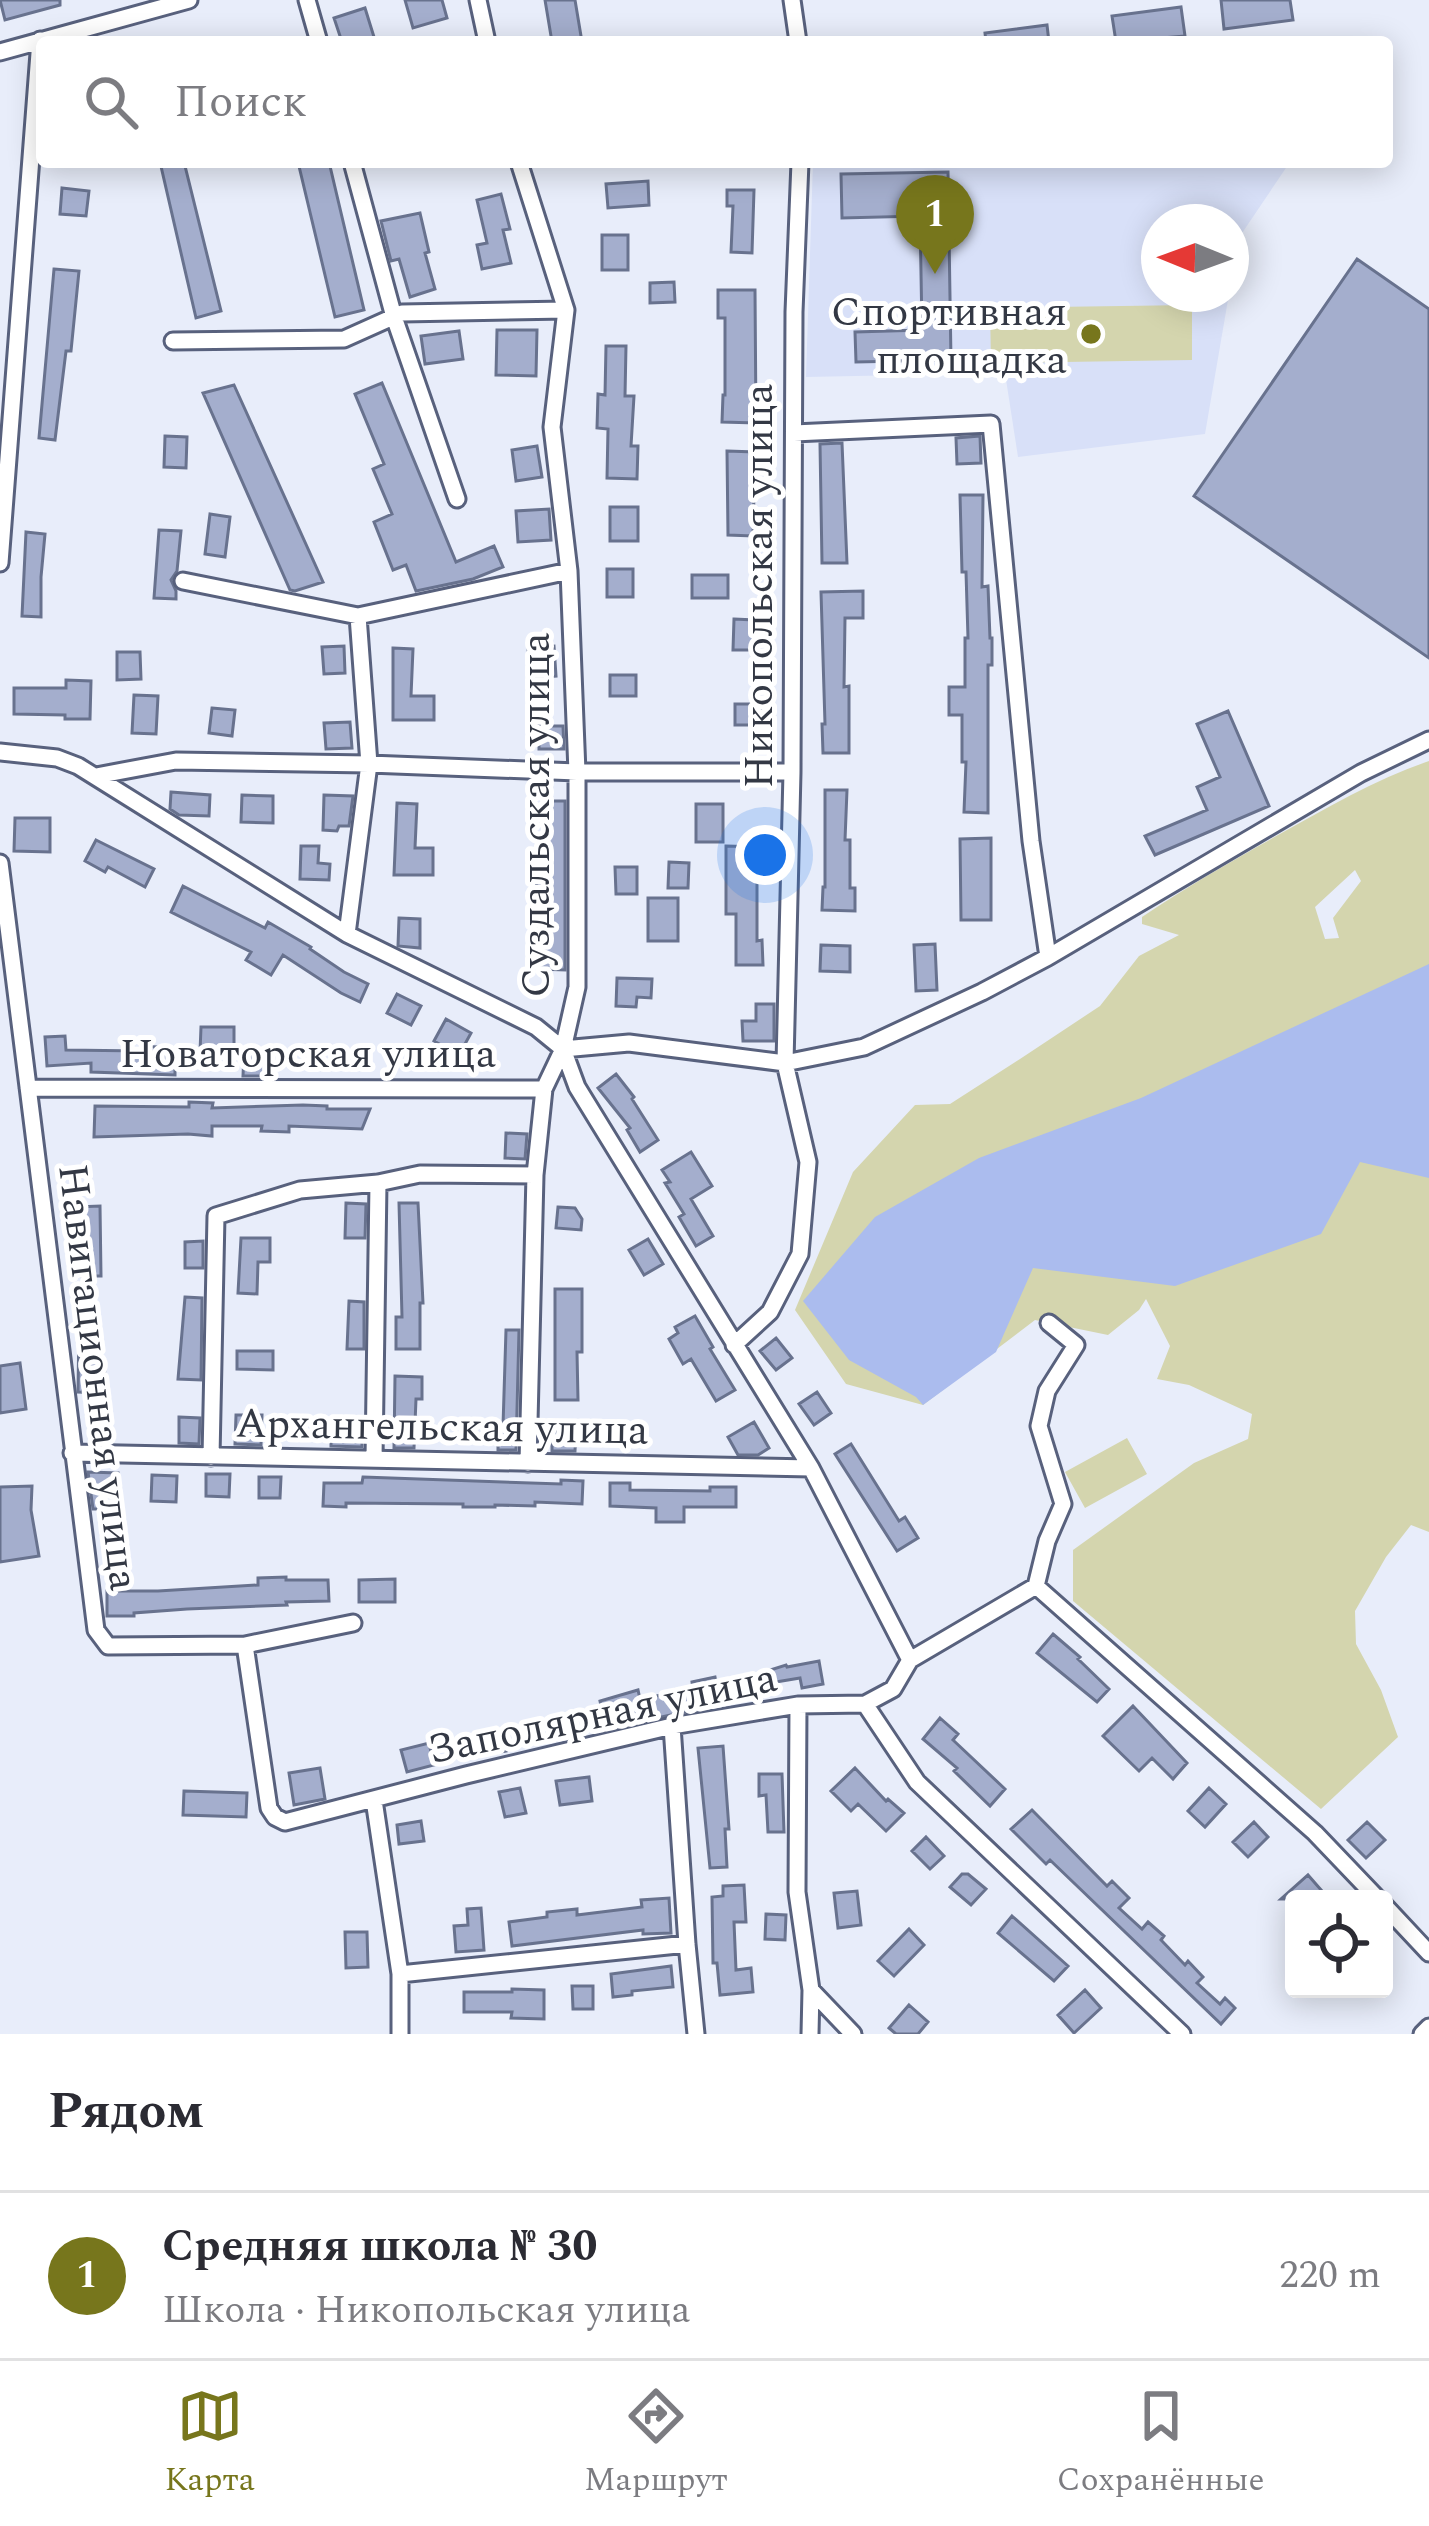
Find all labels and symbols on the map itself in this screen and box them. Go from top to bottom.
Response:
pin: 1 [896,175,974,274]
north arrow [1141,204,1249,312]
place label: Спортивная площадка [831,281,1067,392]
marker: Спортивная площадка [1078,321,1104,347]
street label: Никопольская улица [728,383,791,788]
street label: Суздальская улица [505,632,568,998]
your location [735,825,795,885]
street label: Новаторская улица [120,1023,497,1086]
street label: Навигационная улица [40,1160,155,1595]
street label: Архангельская улица [235,1392,650,1463]
street label: Заполярная улица [422,1647,783,1782]

